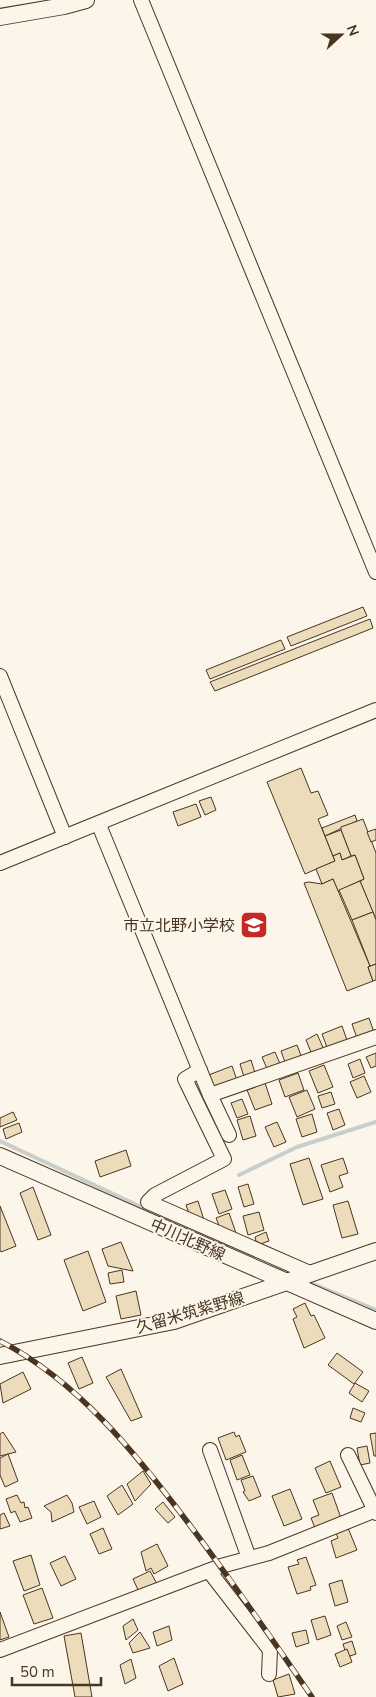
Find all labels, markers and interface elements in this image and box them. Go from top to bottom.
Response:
north arrow [316,10,366,60]
text: N [342,22,363,39]
school or university icon: 市立北野小学校 [239,910,269,940]
place label: 市立北野小学校 [123,915,235,937]
street label: 中川北野線 [147,1214,229,1266]
street label: 久留米筑紫野線 [133,1287,247,1339]
scale bar [12,1654,101,1686]
text: 50 m [20,1662,55,1682]

